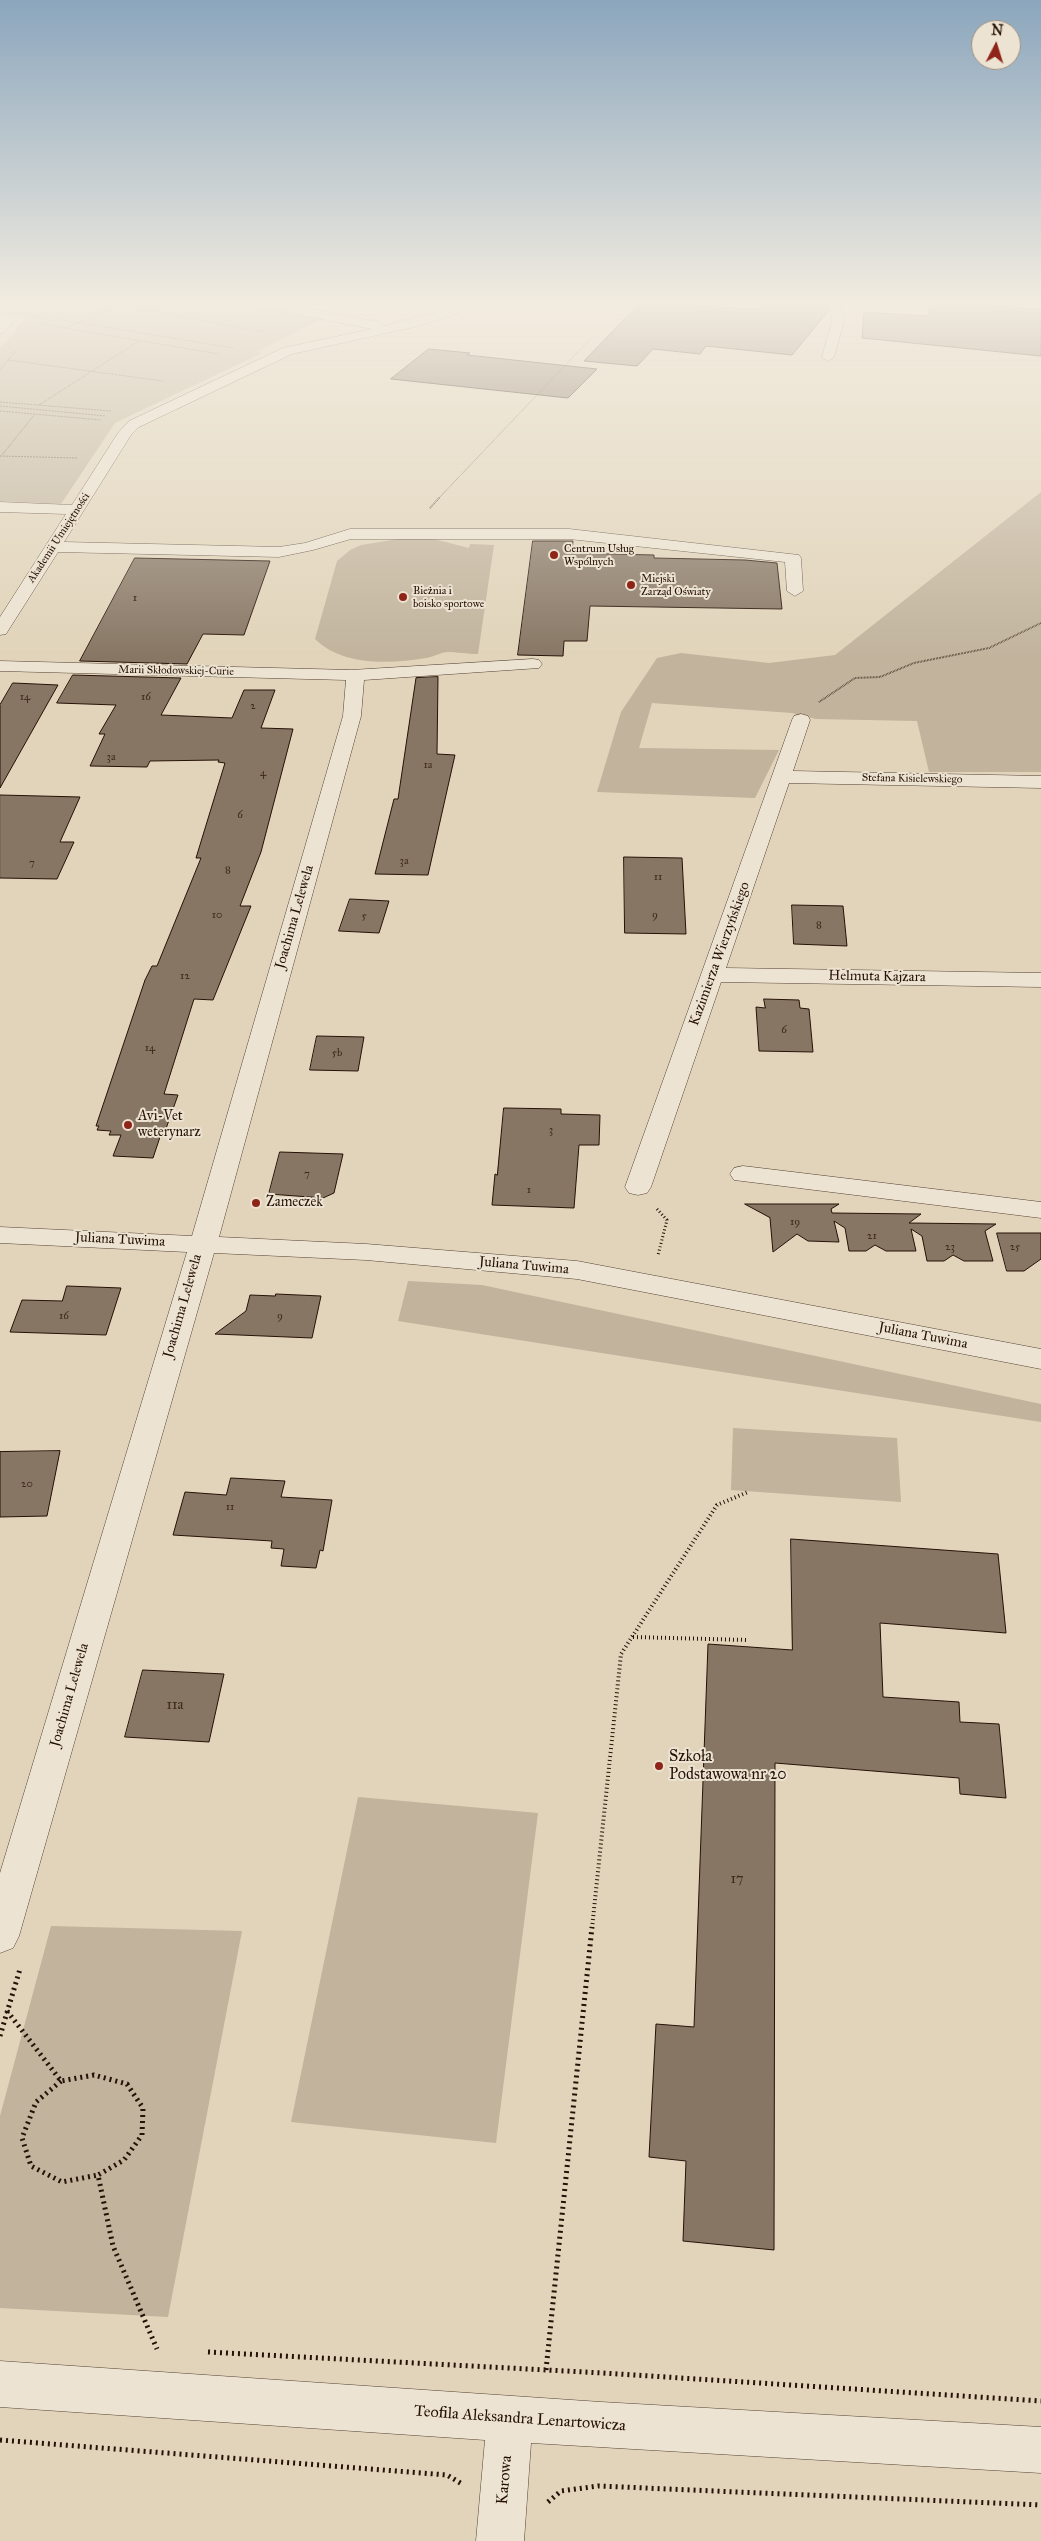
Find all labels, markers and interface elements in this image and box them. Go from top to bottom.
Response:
north arrow [971,20,1021,70]
text: N [991,22,1004,40]
street label: Akademii Umiejętności [25,491,93,585]
place label: Centrum Usług Wspólnych [564,542,634,568]
marker: Centrum Usług Wspólnych [548,549,560,561]
place label: Miejski Zarząd Oświaty [641,572,711,598]
marker: Miejski Zarząd Oświaty [625,579,637,591]
place label: Bieżnia i boisko sportowe [413,584,484,610]
house number: 1 [133,591,137,605]
marker: Bieżnia i boisko sportowe [397,591,409,603]
street label: Marii Skłodowskiej-Curie [118,663,234,679]
house number: 14 [20,690,30,704]
house number: 16 [141,690,151,704]
house number: 2 [250,699,256,713]
house number: 3a [106,750,116,764]
house number: 1a [424,758,432,772]
house number: 4 [260,766,266,780]
street label: Stefana Kisielewskiego [862,772,962,786]
house number: 6 [237,808,243,822]
house number: 3a [399,854,409,868]
house number: 7 [29,856,35,870]
house number: 8 [225,863,231,877]
street label: Joachima Lelewela [272,863,318,971]
house number: 11 [654,870,662,884]
street label: Kazimierza Wierzyńskiego [686,880,754,1028]
house number: 10 [212,908,222,922]
house number: 9 [652,908,658,922]
house number: 5 [361,909,367,923]
house number: 8 [816,918,822,932]
street label: Helmuta Kajzara [828,968,926,986]
house number: 12 [180,969,190,983]
house number: 6 [781,1023,787,1037]
house number: 14 [145,1041,155,1055]
house number: 5b [332,1046,342,1060]
place label: Avi-Vet weterynarz [138,1109,201,1142]
marker: Avi-Vet weterynarz [122,1119,134,1131]
house number: 3 [549,1123,553,1137]
house number: 7 [304,1167,310,1181]
house number: 1 [527,1183,531,1197]
place label: Zameczek [266,1195,323,1211]
marker: Zameczek [250,1197,262,1209]
house number: 19 [790,1215,800,1229]
street label: Juliana Tuwima [74,1229,166,1251]
house number: 21 [867,1229,877,1243]
house number: 23 [945,1240,955,1254]
house number: 25 [1010,1240,1020,1254]
street label: Joachima Lelewela [160,1252,206,1360]
street label: Juliana Tuwima [478,1254,570,1278]
house number: 16 [59,1309,69,1323]
house number: 9 [277,1309,283,1323]
street label: Juliana Tuwima [877,1319,969,1353]
house number: 20 [21,1477,33,1491]
house number: 11 [226,1500,234,1514]
street label: Joachima Lelewela [47,1641,93,1749]
house number: 11a [167,1698,183,1714]
place label: Szkoła Podstawowa nr 20 [669,1747,787,1785]
marker: Szkoła Podstawowa nr 20 [653,1760,665,1772]
house number: 17 [730,1872,744,1888]
street label: Teofila Aleksandra Lenartowicza [413,2402,627,2436]
street label: Karowa [493,2455,517,2505]

